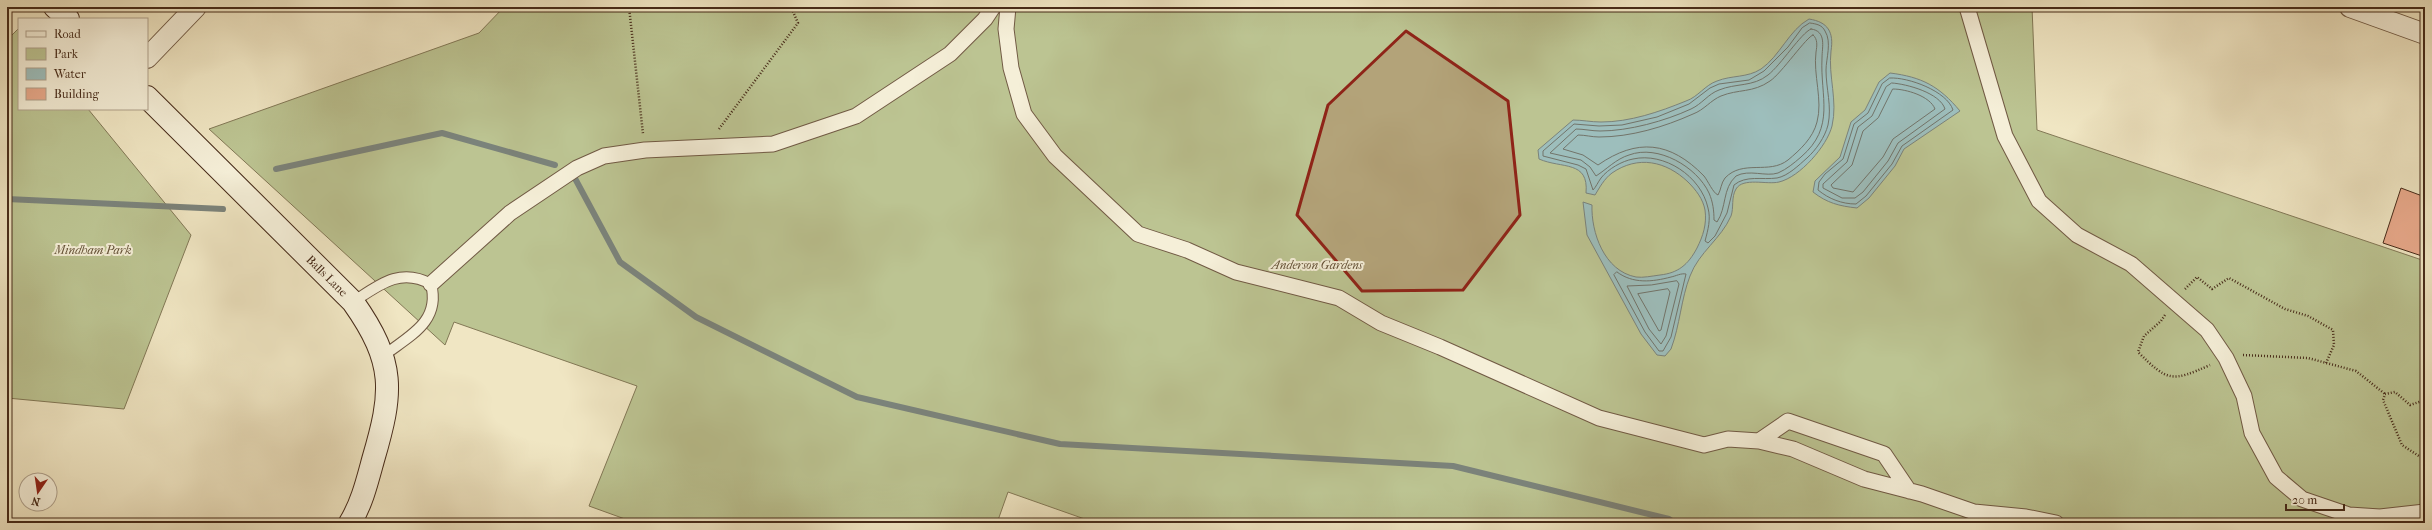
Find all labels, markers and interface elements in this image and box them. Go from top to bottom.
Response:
legend [18,18,148,110]
text: Road [54,27,81,41]
text: Park [54,47,79,61]
text: Water [53,67,87,81]
text: Building [54,87,99,101]
park label: Mindham Park [54,243,131,257]
street label: Balls Lane [303,252,351,300]
park label: Anderson Gardens [1269,258,1363,272]
north arrow [18,472,58,512]
scale bar [2286,486,2344,512]
text: 20 m [2292,493,2317,507]
text: N [30,494,41,509]

